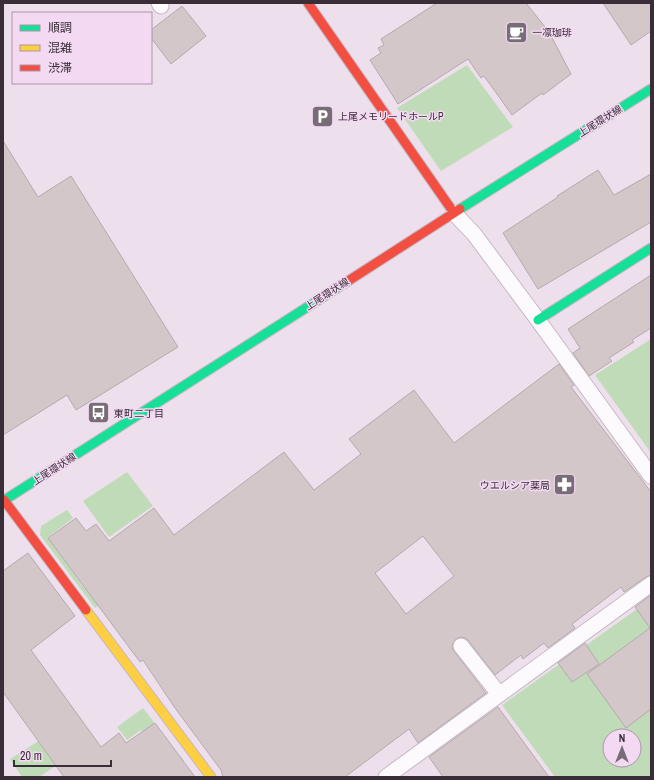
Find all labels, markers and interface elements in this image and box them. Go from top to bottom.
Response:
legend [12,12,152,84]
cafe icon: 一凛珈琲 [504,19,530,45]
text: 順調 [48,20,72,36]
place label: 一凛珈琲 [532,26,572,39]
text: 混雑 [48,40,72,56]
text: 渋滞 [48,60,72,76]
street label: 上尾環状線 [575,102,625,140]
parking icon: 上尾メモリードホールP [309,103,335,129]
place label: 上尾メモリードホールP [338,110,444,123]
street label: 上尾環状線 [302,275,352,313]
bus stop icon: 東町二丁目 [85,400,111,426]
place label: 東町二丁目 [114,407,164,420]
street label: 上尾環状線 [29,450,79,488]
pharmacy icon: ウエルシア薬局 [552,472,578,498]
place label: ウエルシア薬局 [480,479,550,492]
north arrow [602,728,642,768]
text: N [619,731,625,745]
scale bar [14,742,111,768]
text: 20 m [20,748,42,764]

